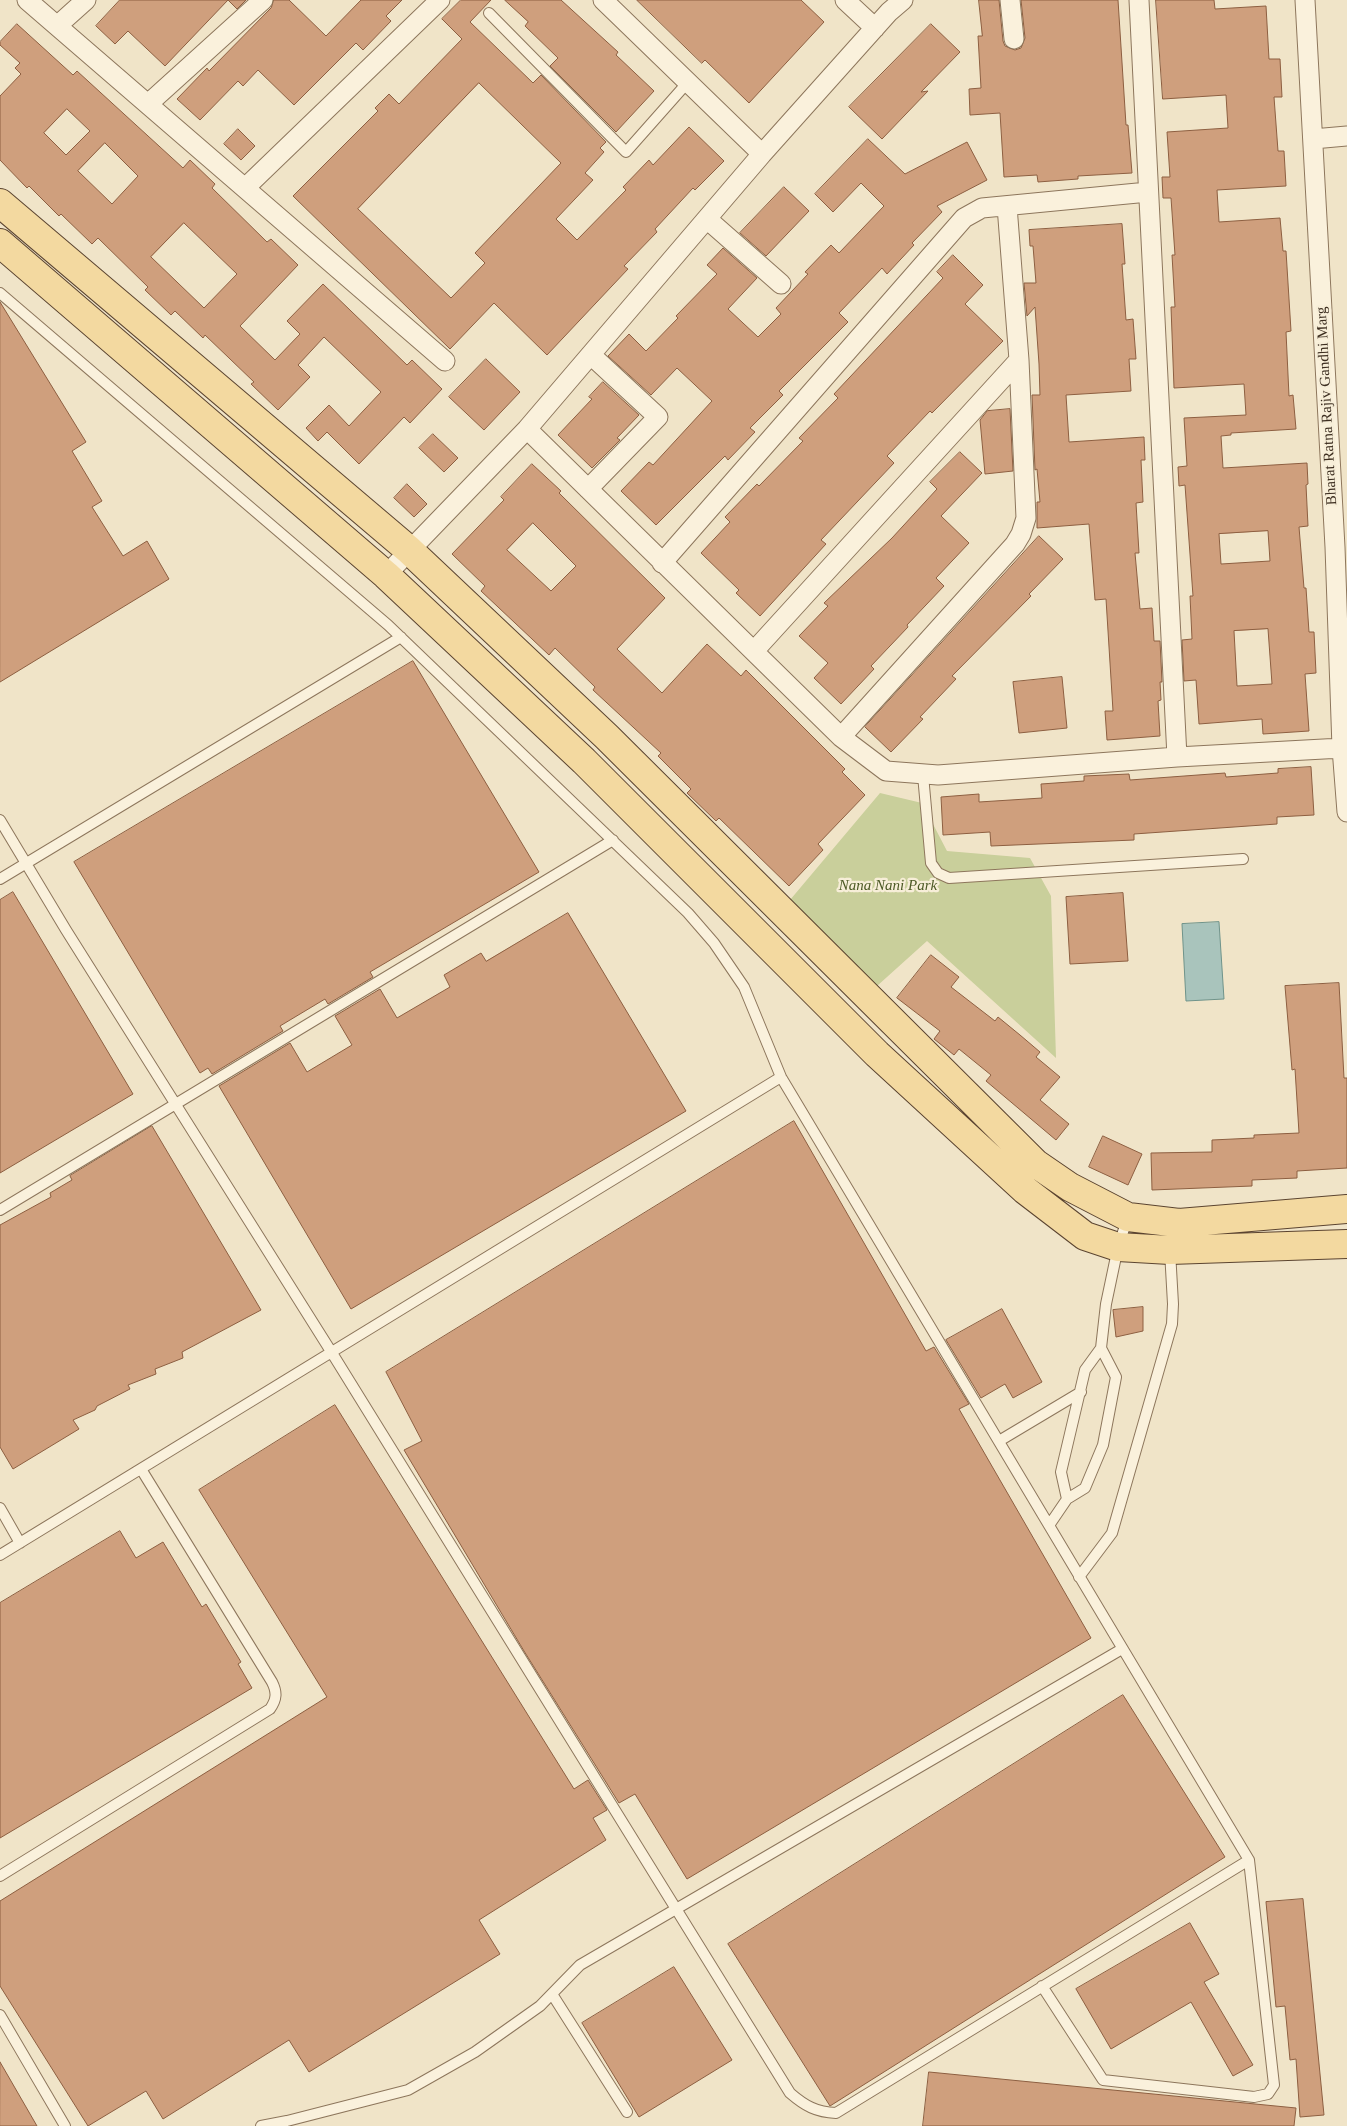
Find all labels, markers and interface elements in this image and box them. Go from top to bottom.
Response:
street label: Bharat Ratna Rajiv Gandhi Marg [1313,306,1341,506]
park label: Nana Nani Park [839,877,937,895]

